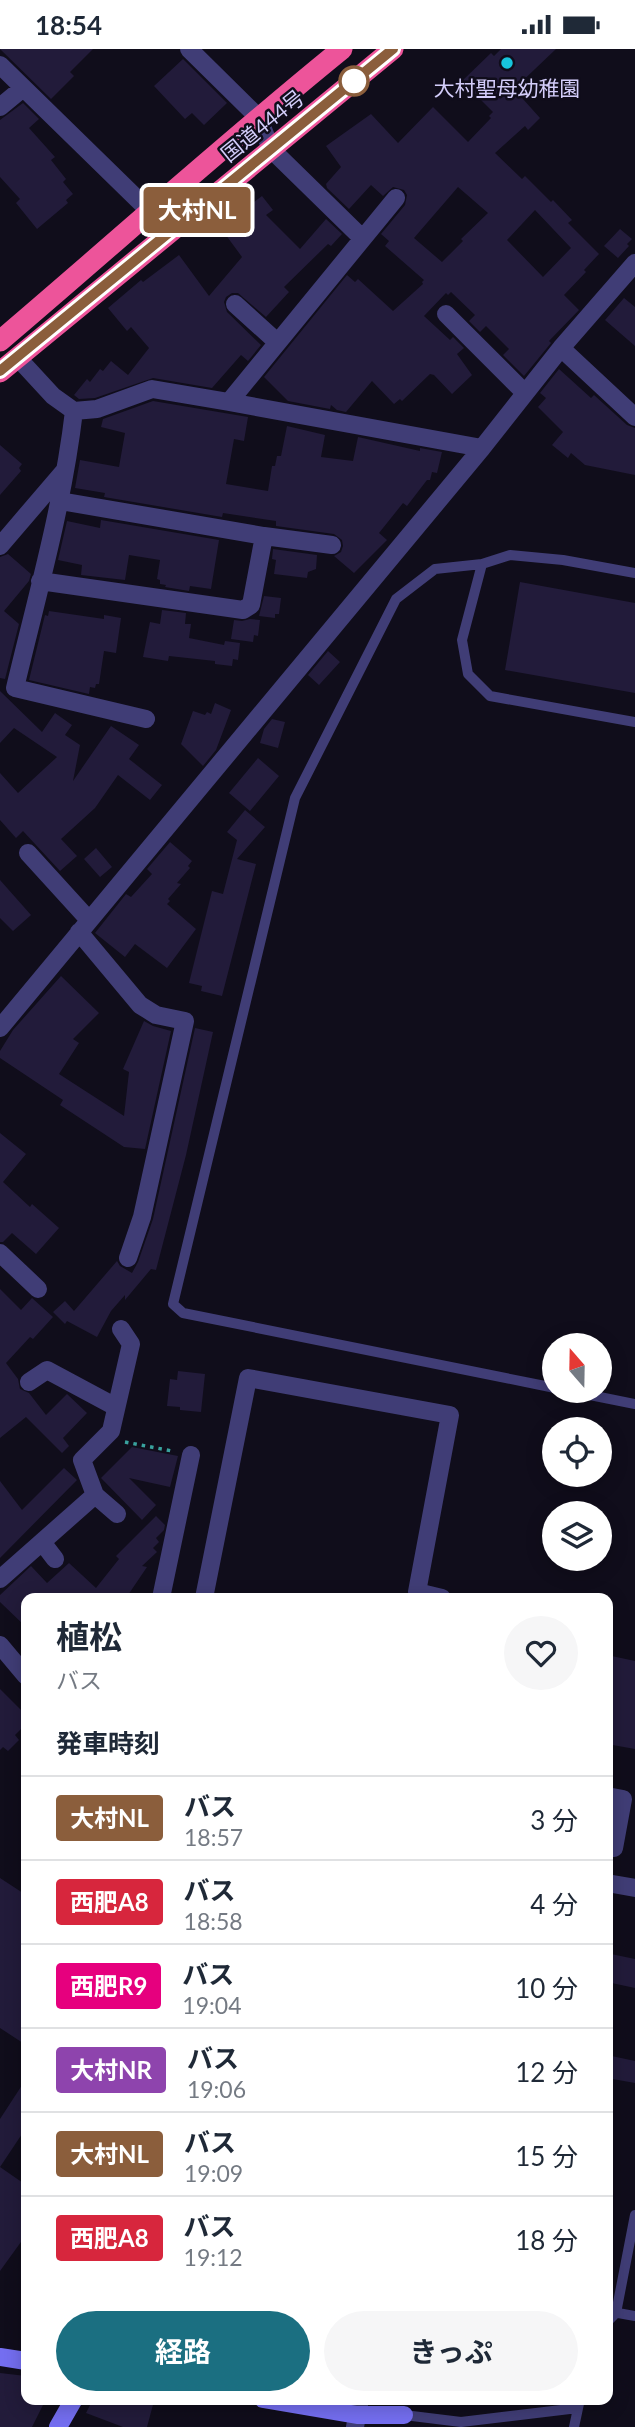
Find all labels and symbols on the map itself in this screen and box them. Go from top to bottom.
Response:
marker: 大村聖母幼稚園 [499,55,515,71]
unlabelled marker [339,66,369,96]
place label: 大村聖母幼稚園 [434,75,581,100]
street label: 国道444号 [215,84,309,166]
line badge: 大村NL [148,187,246,233]
north arrow [542,1333,612,1403]

